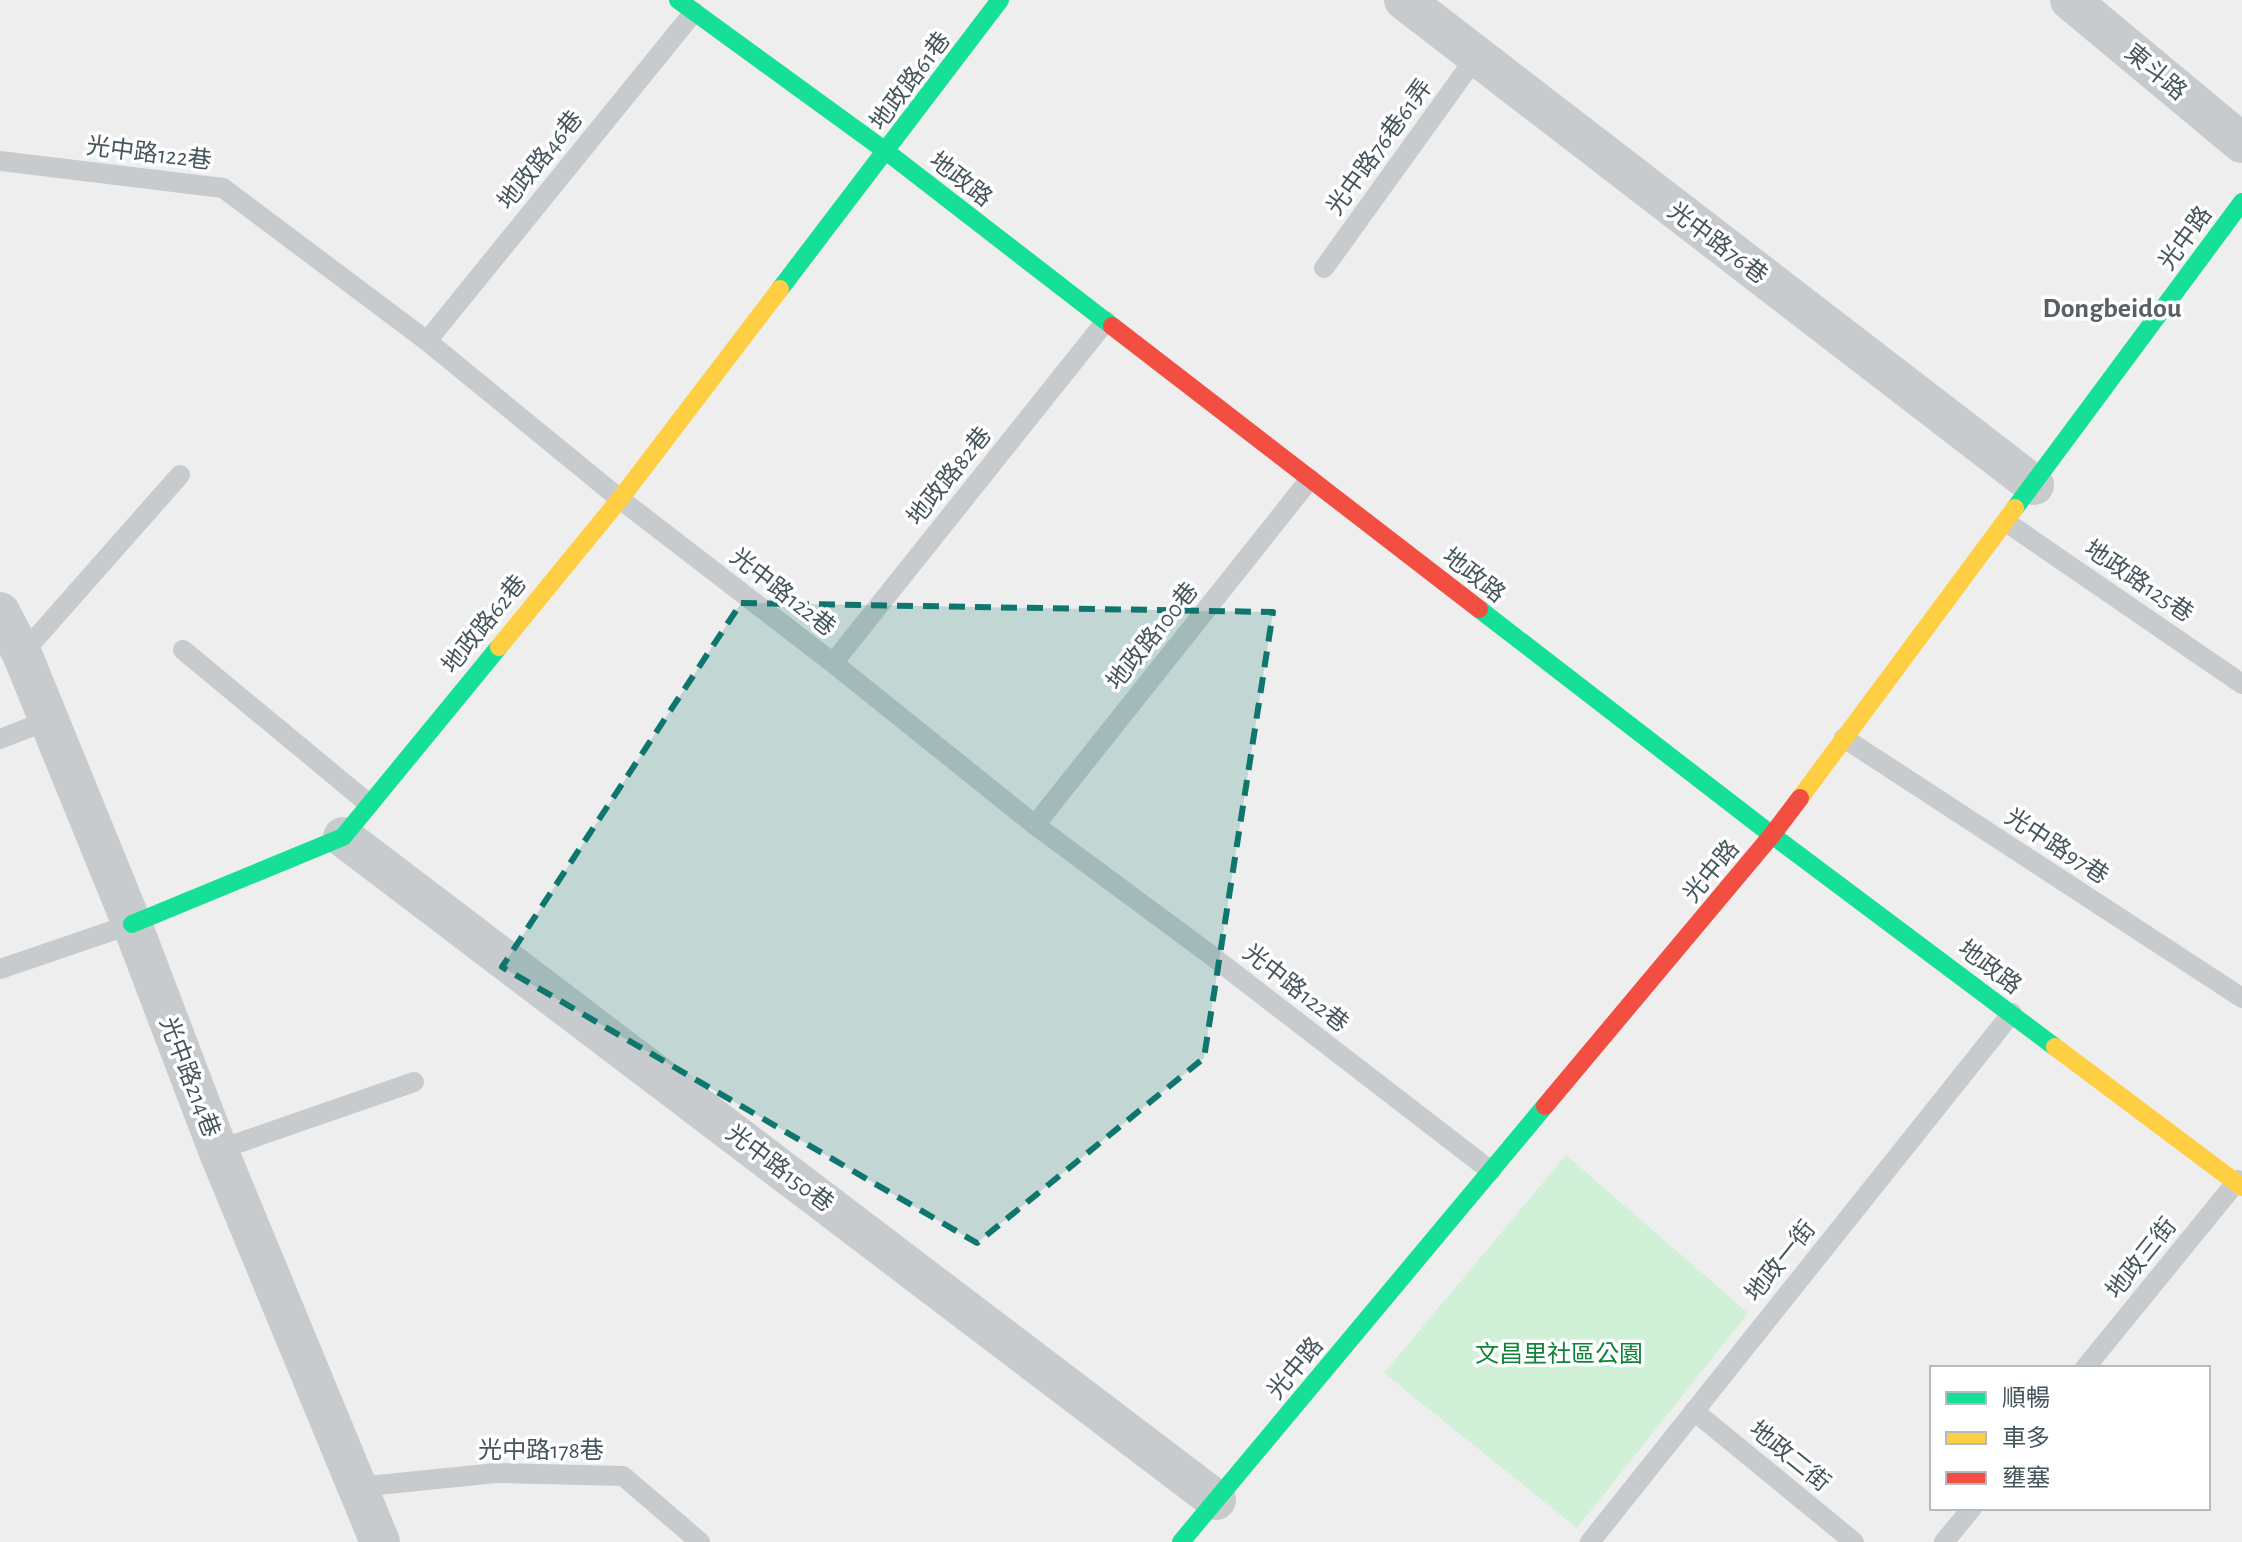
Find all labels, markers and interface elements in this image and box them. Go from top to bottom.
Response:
street label: 地政路61巷 [865,27,955,135]
street label: 東斗路 [2120,39,2192,105]
street label: 光中路76巷61弄 [1321,74,1437,220]
street label: 地政路46巷 [493,106,587,214]
street label: 光中路122巷 [85,132,213,174]
street label: 地政路 [925,147,997,211]
street label: 光中路76巷 [1663,197,1773,289]
street label: 光中路 [2153,201,2217,275]
district label: Dongbeidou [2042,295,2182,323]
street label: 地政路82巷 [902,422,996,530]
street label: 地政路125巷 [2080,535,2198,627]
street label: 光中路122巷 [725,543,841,641]
street label: 地政路 [1438,543,1510,607]
street label: 地政路62巷 [437,570,531,678]
street label: 地政路100巷 [1101,577,1203,695]
street label: 光中路97巷 [2001,803,2113,889]
street label: 光中路 [1678,835,1744,907]
street label: 地政路 [1953,935,2027,999]
street label: 光中路122巷 [1238,939,1354,1037]
street label: 光中路214巷 [155,1013,225,1141]
street label: 光中路150巷 [721,1119,839,1217]
street label: 地政三街 [2101,1213,2181,1303]
street label: 地政一街 [1740,1216,1820,1306]
street label: 光中路 [1262,1332,1328,1404]
park label: 文昌里社區公園 [1475,1341,1643,1367]
legend [1930,1366,2210,1510]
text: 順暢 [2002,1385,2050,1411]
street label: 地政二街 [1745,1416,1835,1496]
text: 車多 [2002,1425,2050,1451]
street label: 光中路178巷 [478,1437,604,1463]
text: 壅塞 [2002,1465,2050,1491]

